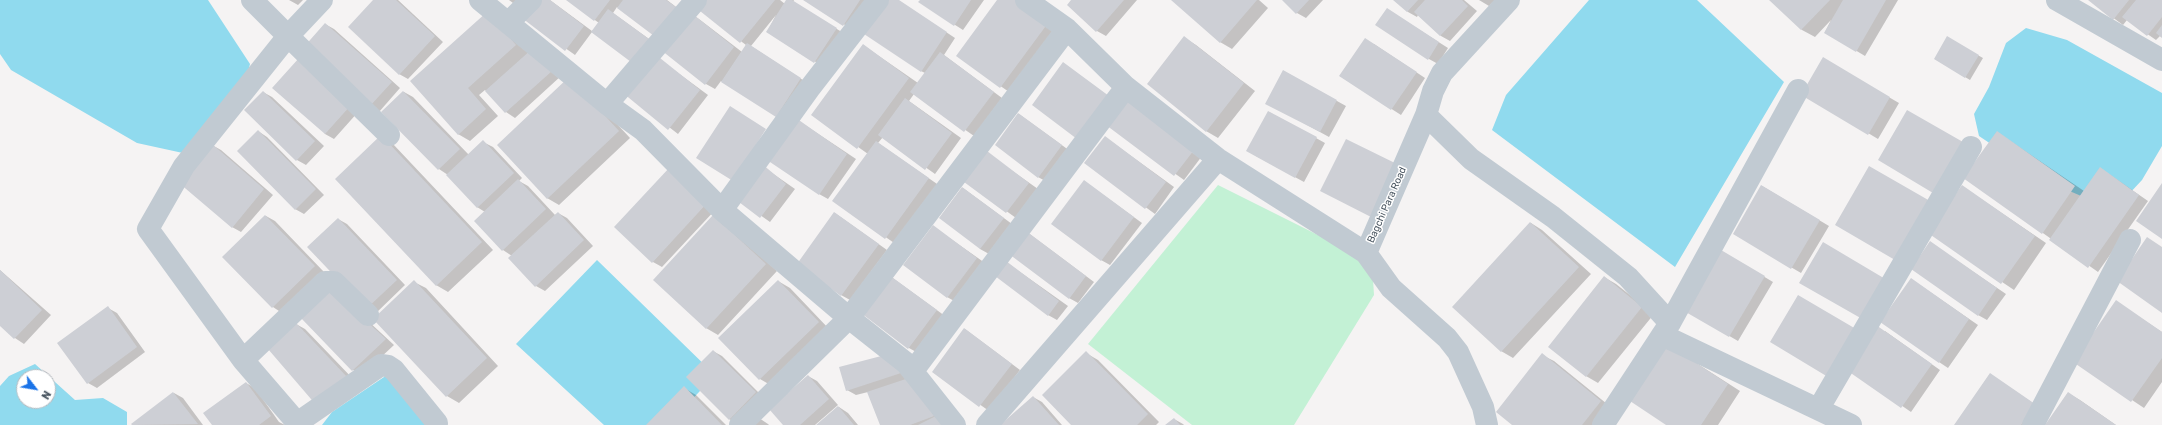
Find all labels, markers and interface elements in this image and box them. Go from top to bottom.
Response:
street label: Bagchi Para Road [1365,165,1409,245]
north arrow [16,369,56,409]
text: N [38,388,53,402]

